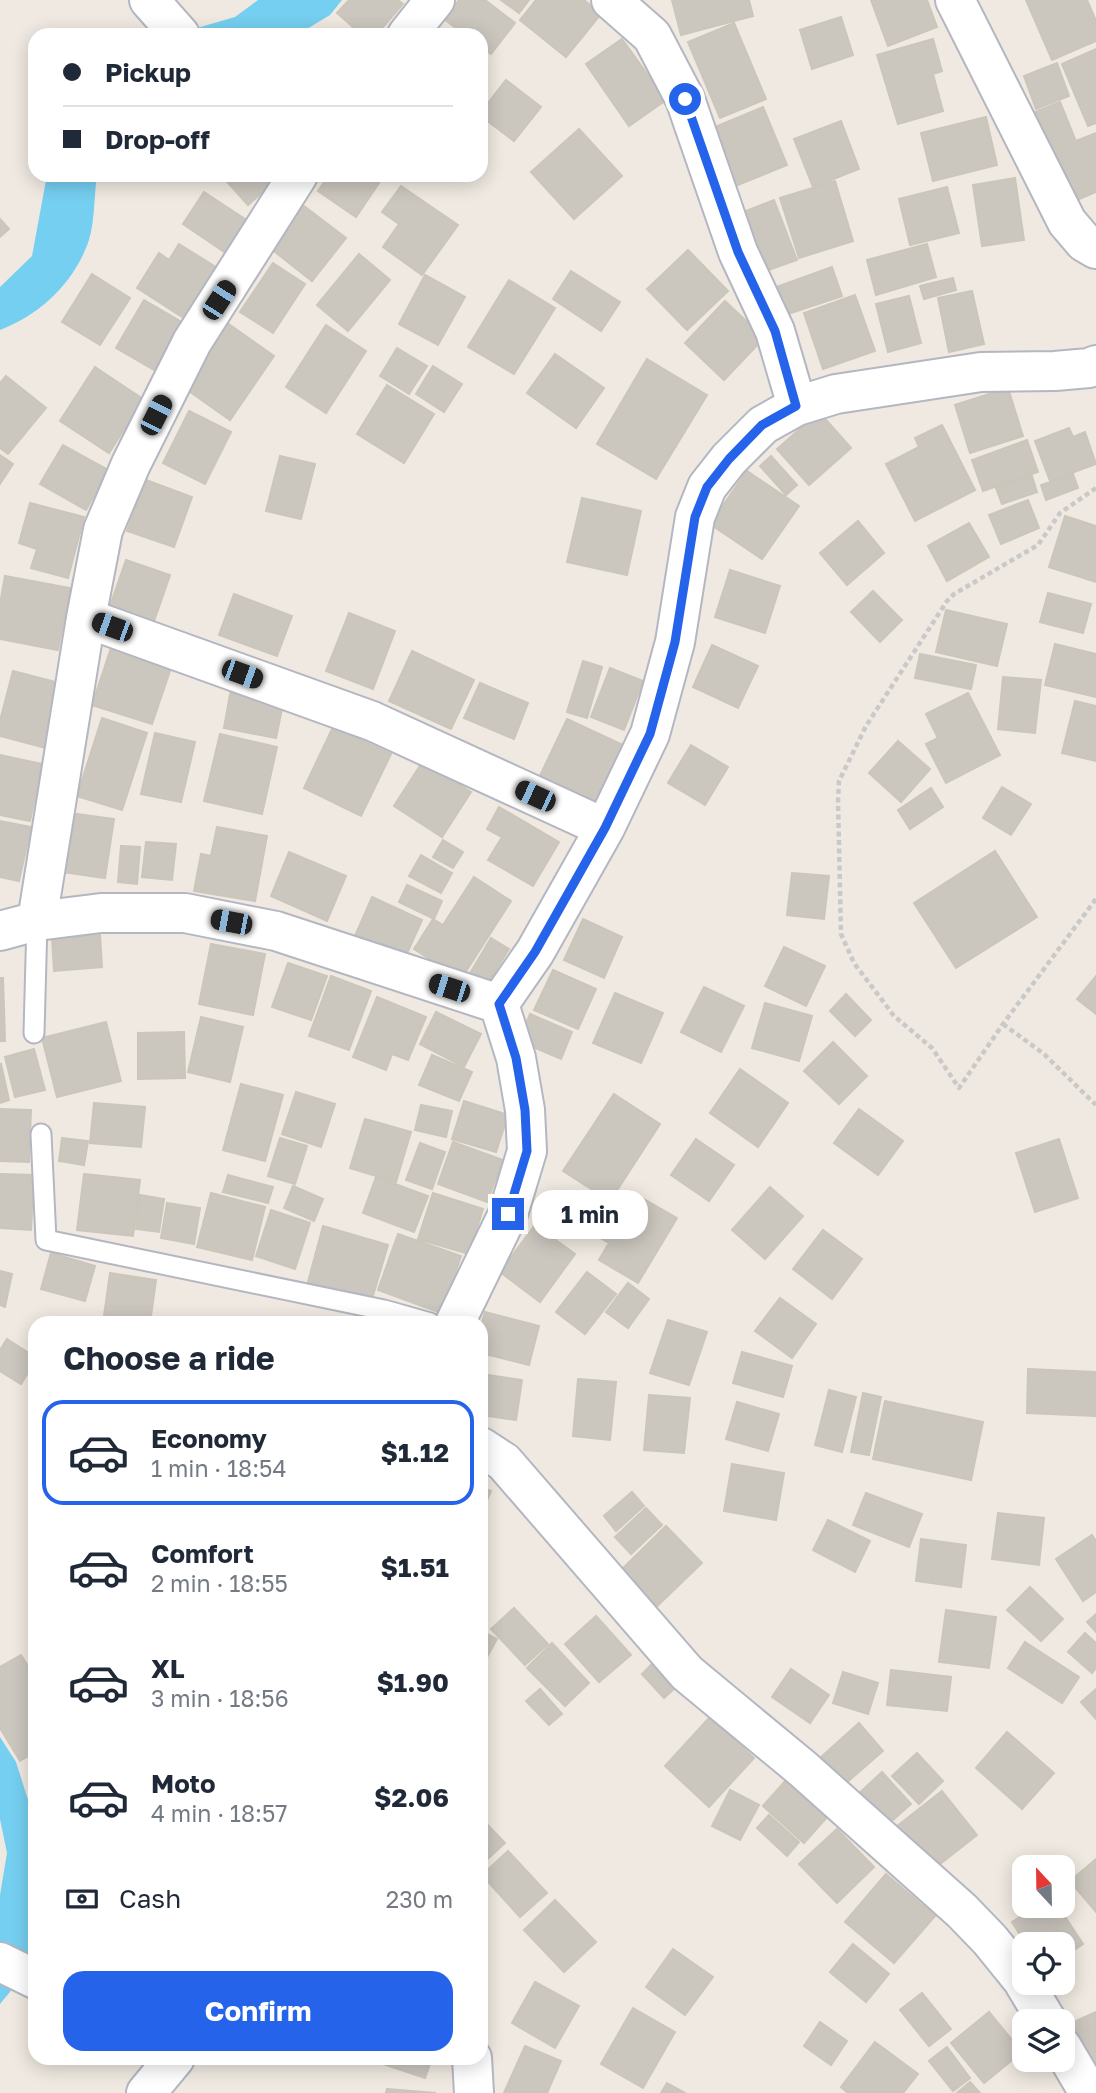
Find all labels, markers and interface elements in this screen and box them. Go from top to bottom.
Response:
text: Pickup [105,57,191,88]
route start [669,83,701,115]
text: Drop-off [105,124,210,155]
car [199,277,240,323]
car [138,392,175,438]
car [89,610,136,644]
car [219,657,266,691]
car [512,778,559,814]
car [209,908,254,936]
car [426,972,473,1004]
callout: 1 min [532,1190,648,1238]
route end [492,1198,524,1230]
text: 1 min [561,1200,619,1228]
text: Choose a ride [63,1339,275,1377]
icon: car [67,1421,130,1484]
text: Economy [151,1423,267,1454]
text: $1.12 [381,1437,449,1468]
text: 1 min · 18:54 [151,1454,286,1482]
icon: car [67,1536,130,1599]
text: Comfort [151,1538,254,1569]
text: $1.51 [381,1552,449,1583]
text: 2 min · 18:55 [151,1569,288,1597]
icon: car [67,1651,130,1714]
text: XL [151,1653,185,1684]
text: $1.90 [376,1667,449,1698]
text: 3 min · 18:56 [151,1684,289,1712]
icon: car [67,1766,130,1829]
text: Moto [151,1768,216,1799]
text: $2.06 [374,1782,449,1813]
text: 4 min · 18:57 [151,1799,287,1827]
north arrow [1012,1855,1074,1918]
map controls [1012,1855,1075,2072]
icon: cash [63,1880,101,1918]
text: Cash [119,1883,181,1914]
text: 230 m [386,1885,453,1913]
button: locate [1012,1932,1075,1995]
button: Confirm [63,1971,453,2051]
button: layers [1012,2009,1075,2072]

